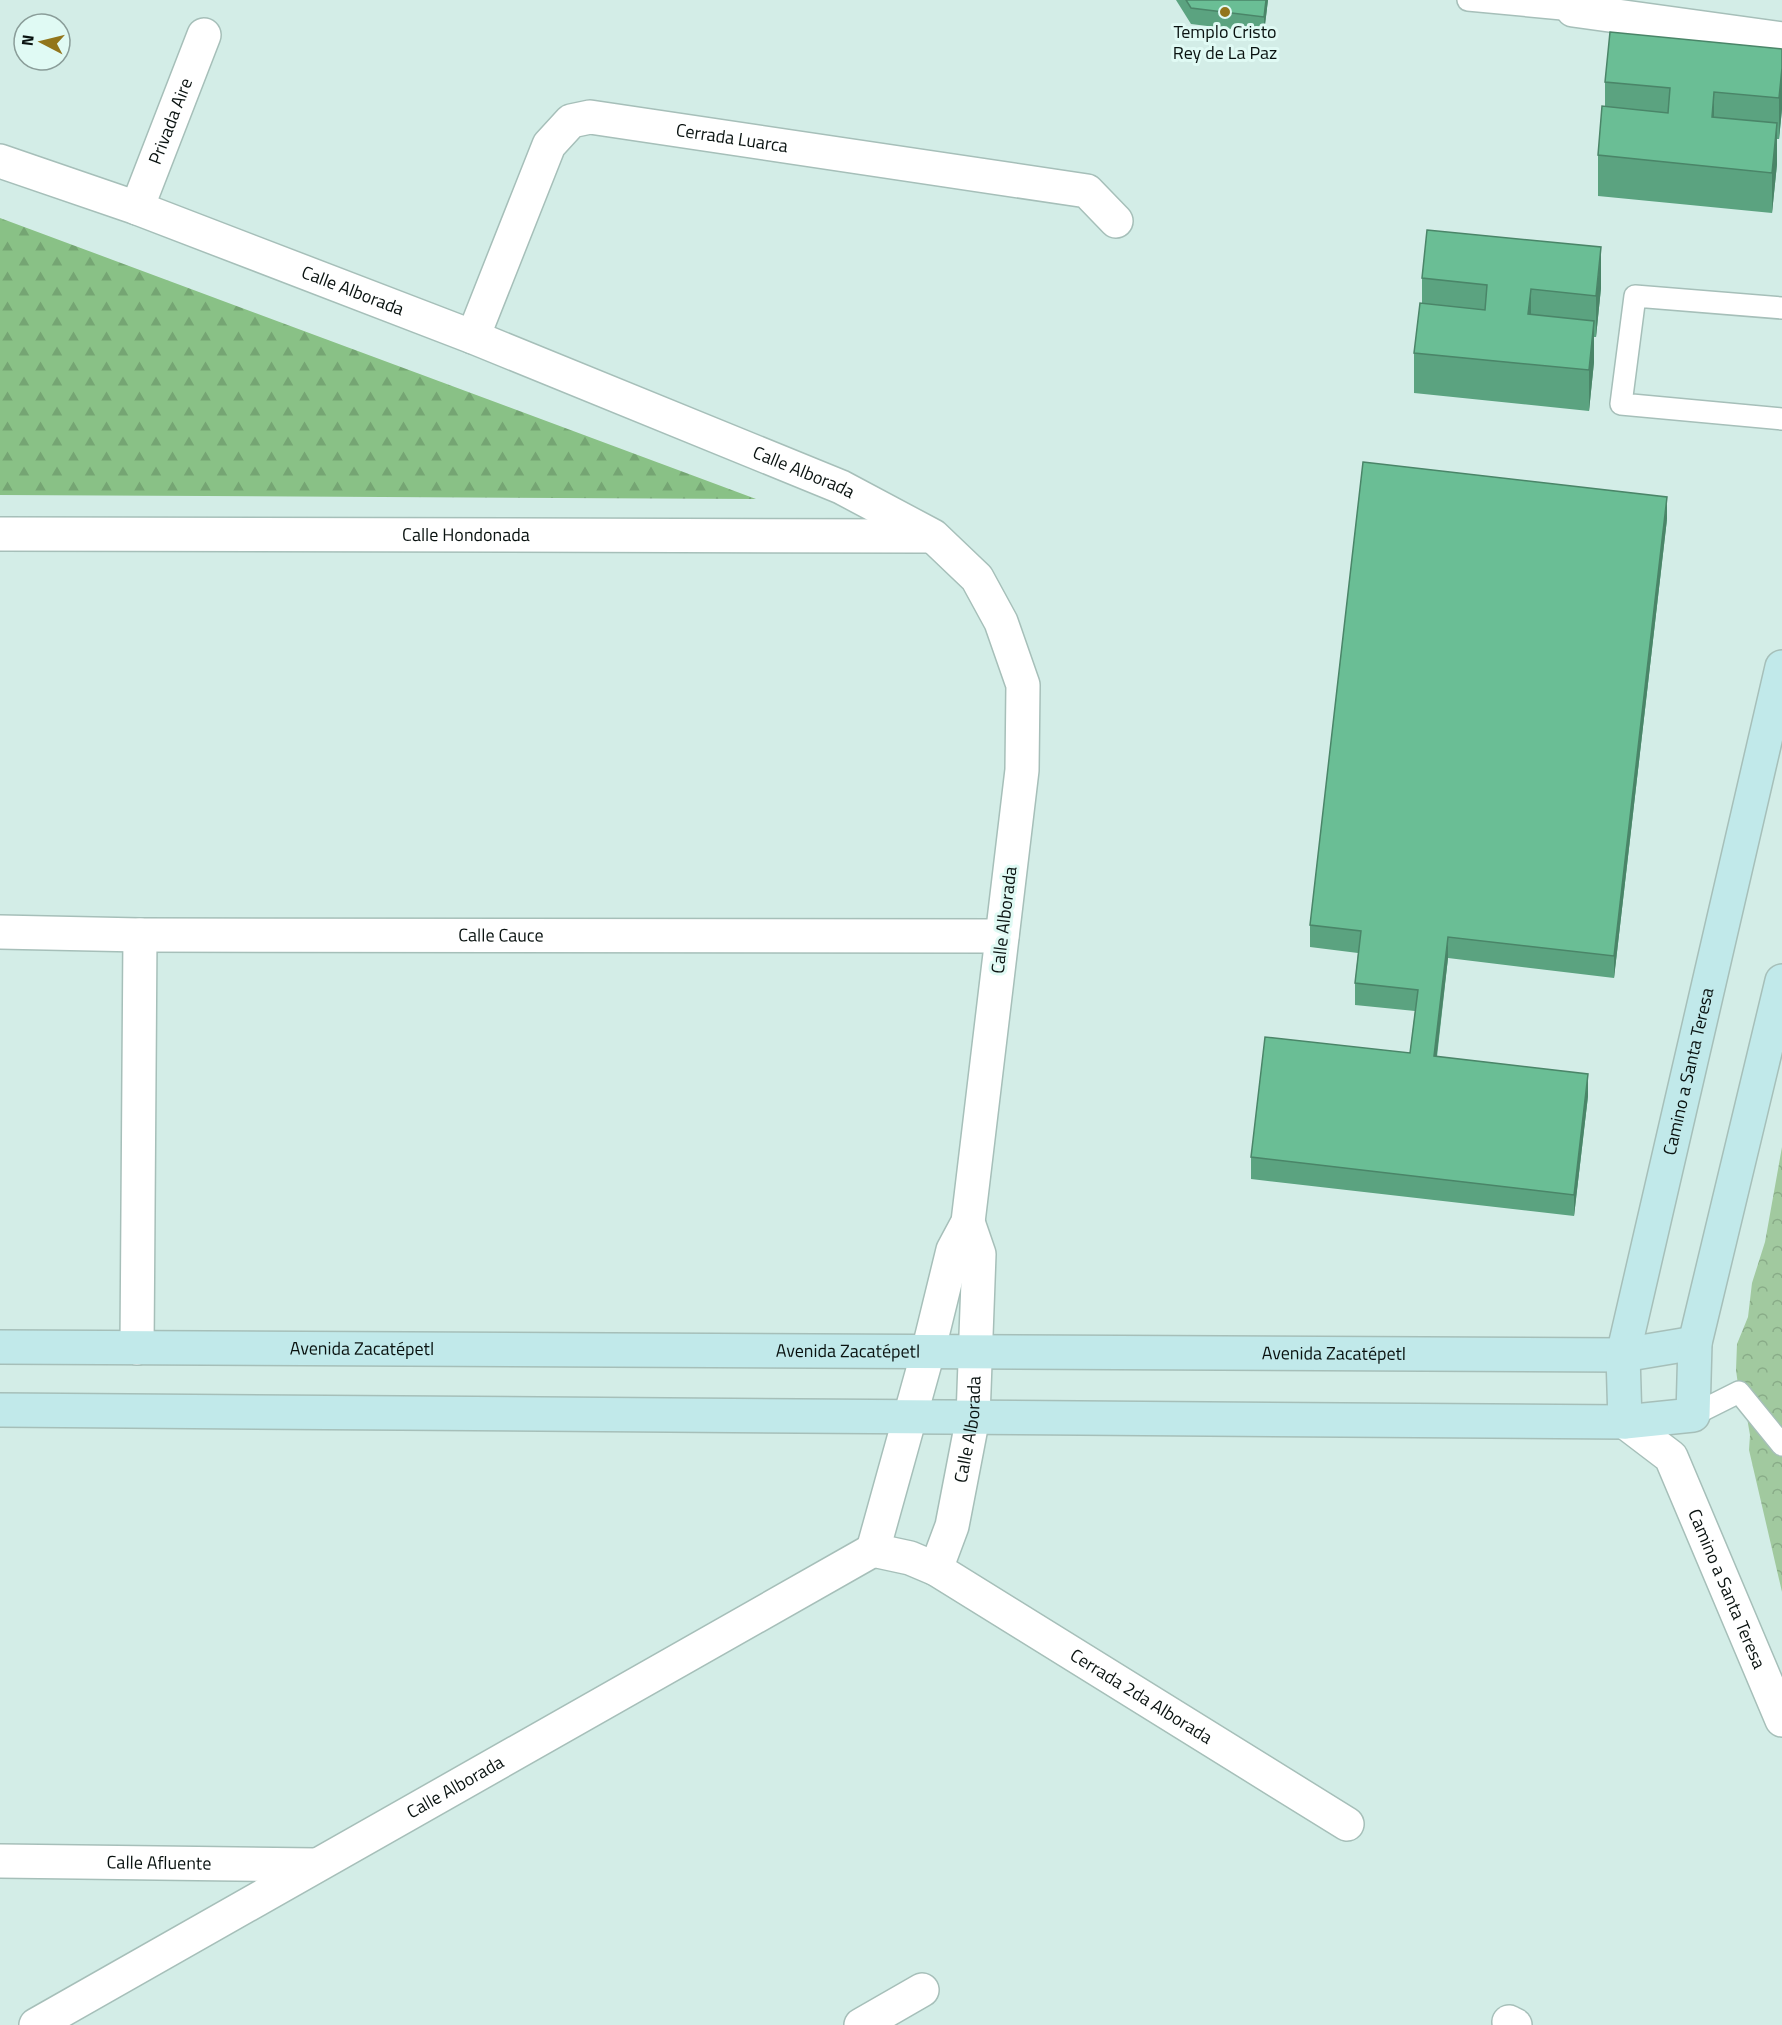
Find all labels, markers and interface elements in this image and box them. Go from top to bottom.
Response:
marker: Templo Cristo Rey de La Paz [1218,5,1232,19]
north arrow [12,12,72,72]
place label: Templo Cristo Rey de La Paz [1173,18,1277,66]
text: N [15,33,40,47]
street label: Privada Aire [141,74,199,168]
street label: Cerrada Luarca [674,116,790,159]
street label: Calle Alborada [298,258,408,322]
street label: Calle Alborada [749,439,860,505]
street label: Calle Hondonada [402,521,530,548]
street label: Calle Alborada [984,865,1023,975]
street label: Calle Cauce [458,921,544,948]
street label: Camino a Santa Teresa [1656,985,1720,1158]
street label: Avenida Zacatépetl [290,1334,434,1362]
street label: Avenida Zacatépetl [776,1337,920,1365]
street label: Avenida Zacatépetl [1262,1339,1406,1367]
street label: Calle Alborada [947,1375,988,1485]
street label: Camino a Santa Teresa [1681,1505,1773,1673]
street label: Cerrada 2da Alborada [1065,1641,1218,1750]
street label: Calle Alborada [401,1748,509,1825]
street label: Calle Afluente [106,1848,212,1877]

